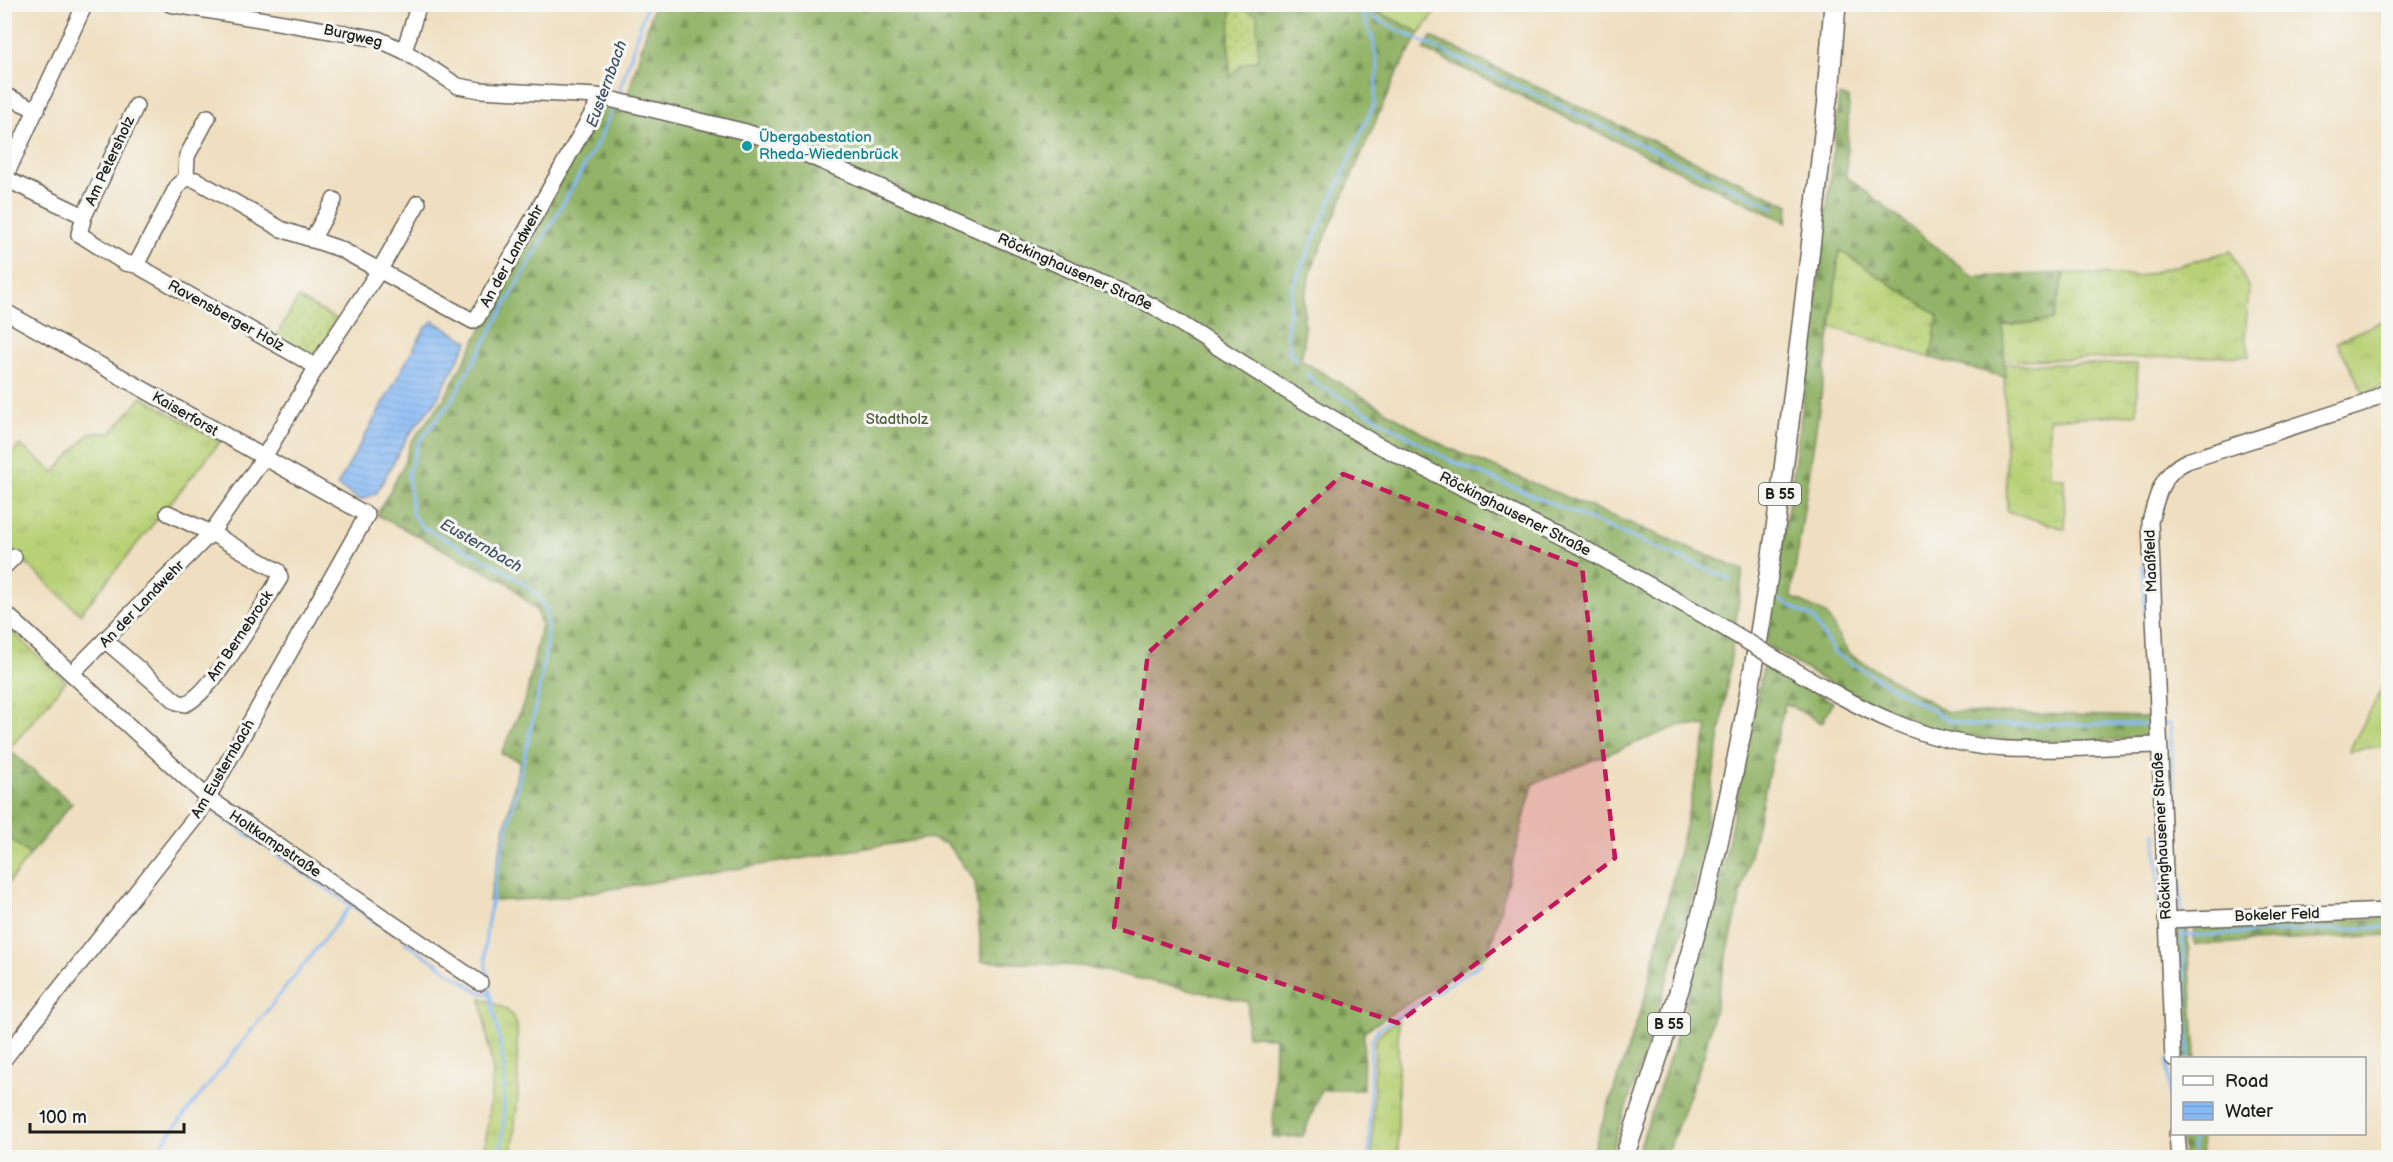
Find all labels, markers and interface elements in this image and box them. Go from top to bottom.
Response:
street label: Burgweg [322,20,384,52]
water label: Eusternbach [583,38,632,130]
street label: Am Petersholz [81,112,139,209]
place label: Übergabestation Rheda-Wiedenbrück [759,128,899,164]
marker: Übergabestation Rheda-Wiedenbrück [740,139,754,153]
street label: An der Landwehr [476,201,548,311]
street label: Röckinghausener Straße [995,229,1156,315]
street label: Ravensberger Holz [164,276,288,356]
street label: Kaiserforst [149,387,222,441]
park label: Stadtholz [866,410,929,429]
street label: Röckinghausener Straße [1436,467,1594,561]
road number: B 55 [1759,483,1801,505]
water label: Eusternbach [437,515,525,577]
street label: Maaßfeld [2140,529,2162,593]
street label: An der Landwehr [95,556,189,652]
street label: Am Bernebrock [203,587,278,685]
street label: Am Eusternbach [187,716,259,822]
street label: Röckinghausener Straße [2148,752,2176,920]
street label: Holtkampstraße [225,806,325,882]
street label: Bokeler Feld [2234,904,2320,926]
road number: B 55 [1648,1013,1690,1035]
legend [2171,1057,2366,1135]
text: Road [2225,1071,2269,1092]
scale bar [30,1096,184,1134]
text: Water [2225,1101,2273,1122]
text: 100 m [39,1107,87,1128]

